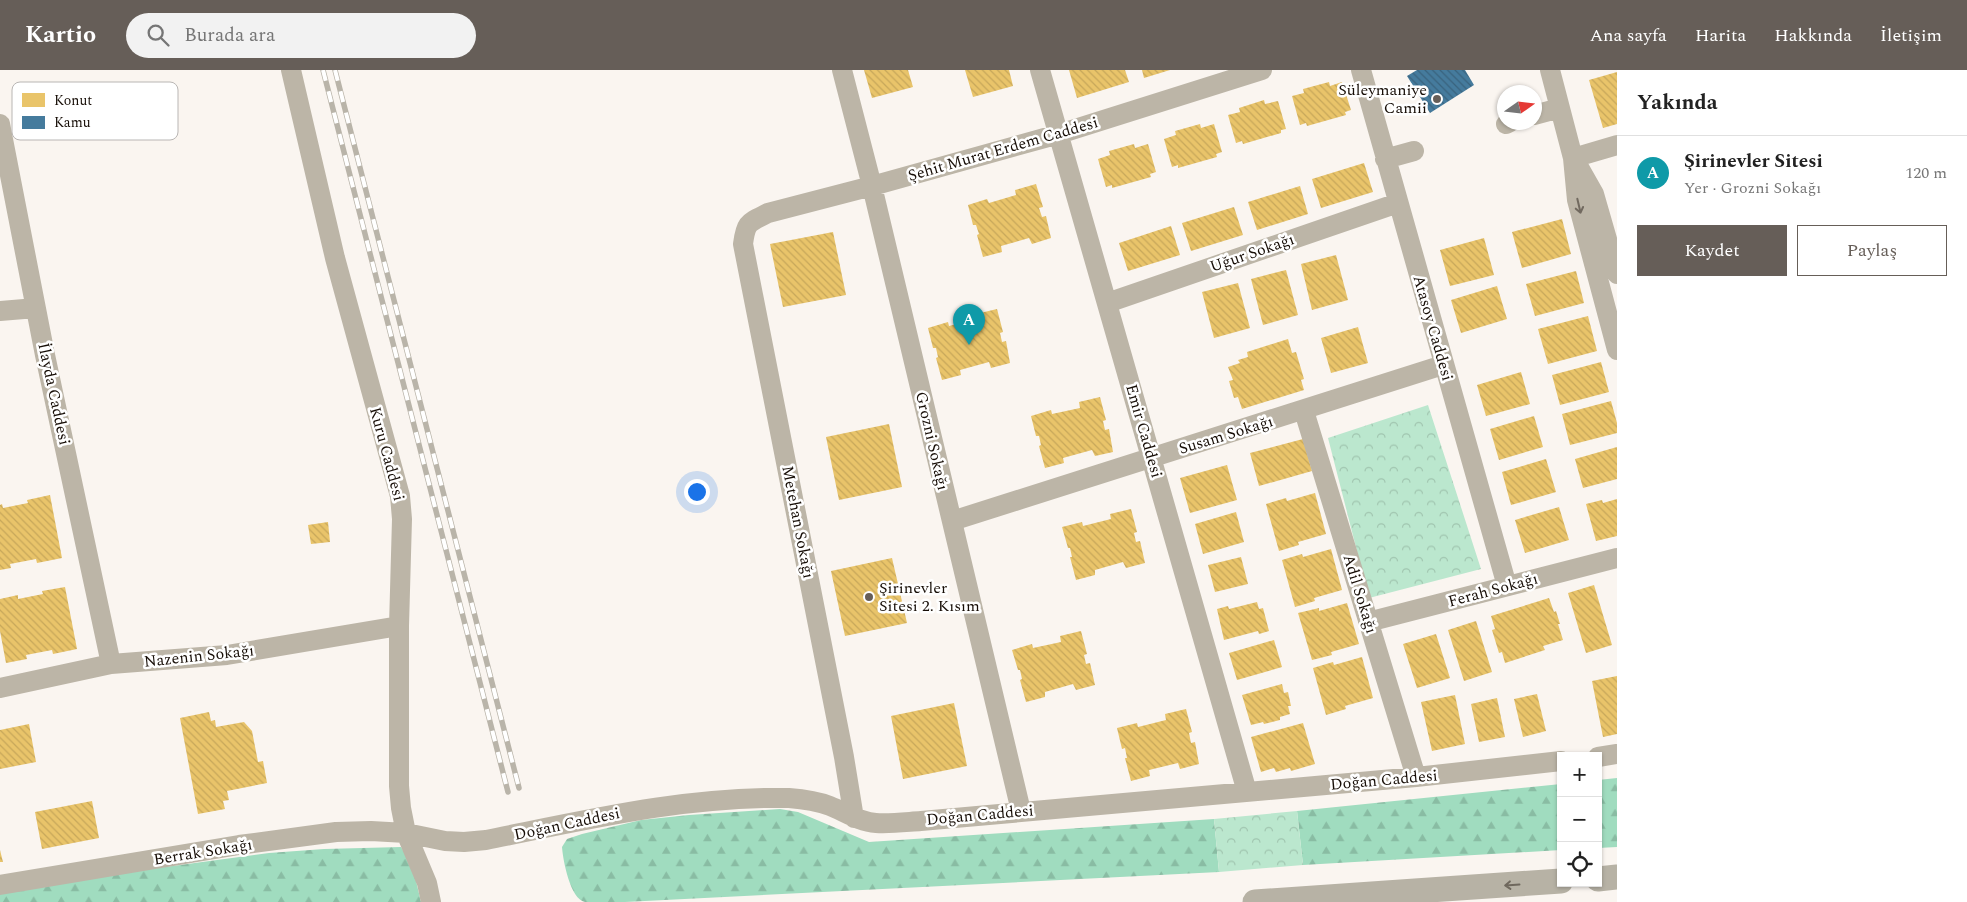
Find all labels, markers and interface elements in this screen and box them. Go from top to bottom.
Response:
search box [126,13,476,58]
text: Kartio [25,17,96,53]
icon: search [144,21,172,49]
text: Burada ara [184,21,275,50]
text: Ana sayfa [1590,22,1667,49]
text: Harita [1695,22,1746,49]
text: Hakkında [1774,22,1852,49]
text: İletişim [1880,22,1942,49]
place label: Süleymaniye Camii [1338,78,1427,120]
legend [12,82,178,140]
north arrow [1497,85,1542,130]
text: Yakında [1637,87,1718,119]
text: Konut [54,90,92,111]
marker: Süleymaniye Camii [1431,93,1443,105]
street label: Şehit Murat Erdem Caddesi [905,110,1101,188]
text: Kamu [54,112,91,133]
text: Şirinevler Sitesi [1684,147,1823,176]
text: A [1647,161,1659,185]
text: 120 m [1905,161,1947,185]
text: Yer · Grozni Sokağı [1684,176,1821,200]
one-way arrow [1575,197,1584,213]
button: Kaydet [1637,225,1787,276]
button: Paylaş [1797,225,1947,276]
street label: Uğur Sokağı [1206,227,1298,279]
street label: Atasoy Caddesi [1406,272,1460,384]
pin: A [953,304,985,345]
street label: İlayda Caddesi [31,341,77,447]
street label: Emir Caddesi [1119,381,1169,481]
street label: Grozni Sokağı [909,389,955,493]
street label: Kuru Caddesi [363,404,411,504]
street label: Susam Sokağı [1176,409,1276,461]
street label: Metehan Sokağı [775,464,821,580]
your location [684,479,710,505]
street label: Adil Sokağı [1337,551,1383,637]
street label: Ferah Sokağı [1445,566,1541,614]
place label: Şirinevler Sitesi 2. Kısım [879,576,980,618]
marker: Şirinevler Sitesi 2. Kısım [863,591,875,603]
street label: Nazenin Sokağı [143,638,255,674]
map controls [1557,752,1602,887]
button: + [1557,752,1602,797]
street label: Doğan Caddesi [1329,763,1439,797]
button: − [1557,797,1602,842]
street label: Doğan Caddesi [925,798,1035,832]
street label: Doğan Caddesi [512,801,622,847]
street label: Berrak Sokağı [152,832,254,872]
button: locate [1557,842,1602,887]
one-way arrow [1504,880,1520,889]

